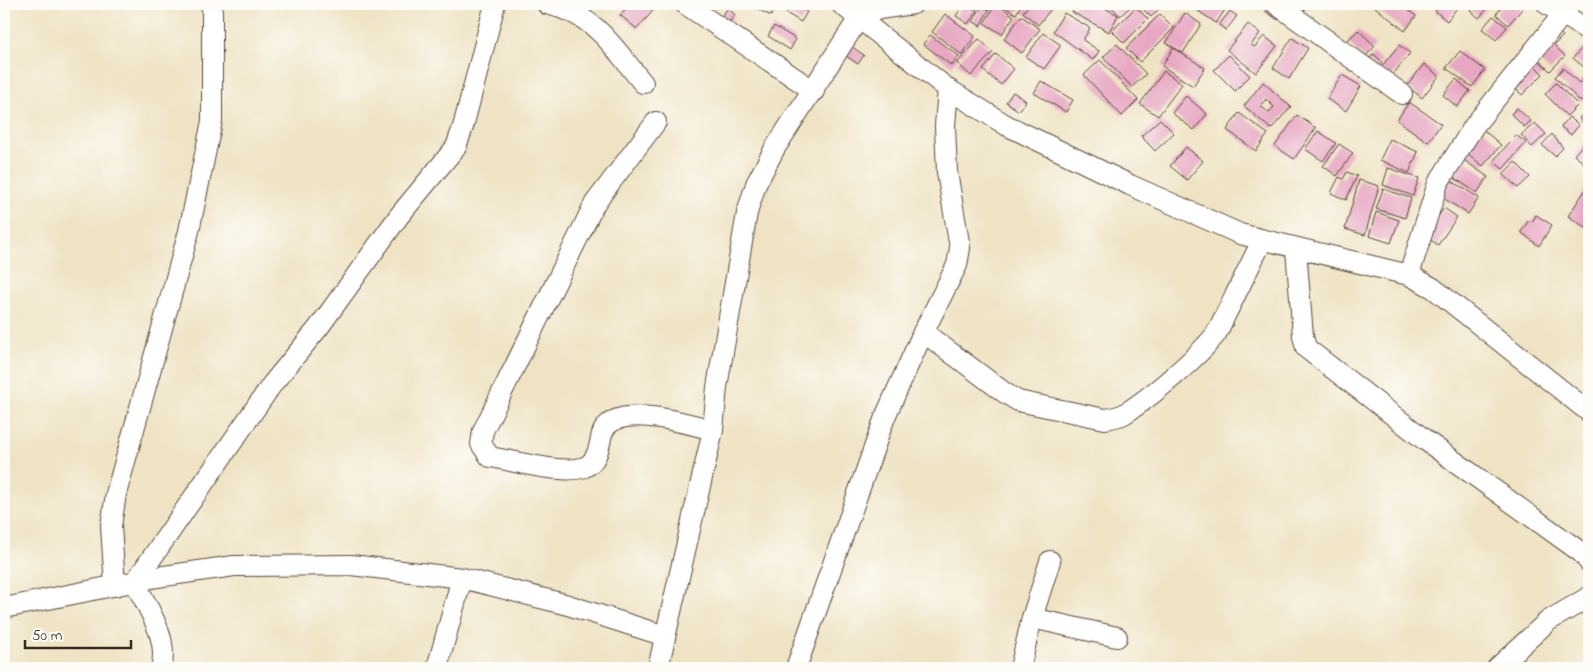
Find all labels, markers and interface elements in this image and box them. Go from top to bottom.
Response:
scale bar [25,617,131,649]
text: 50 m [32,625,63,647]

